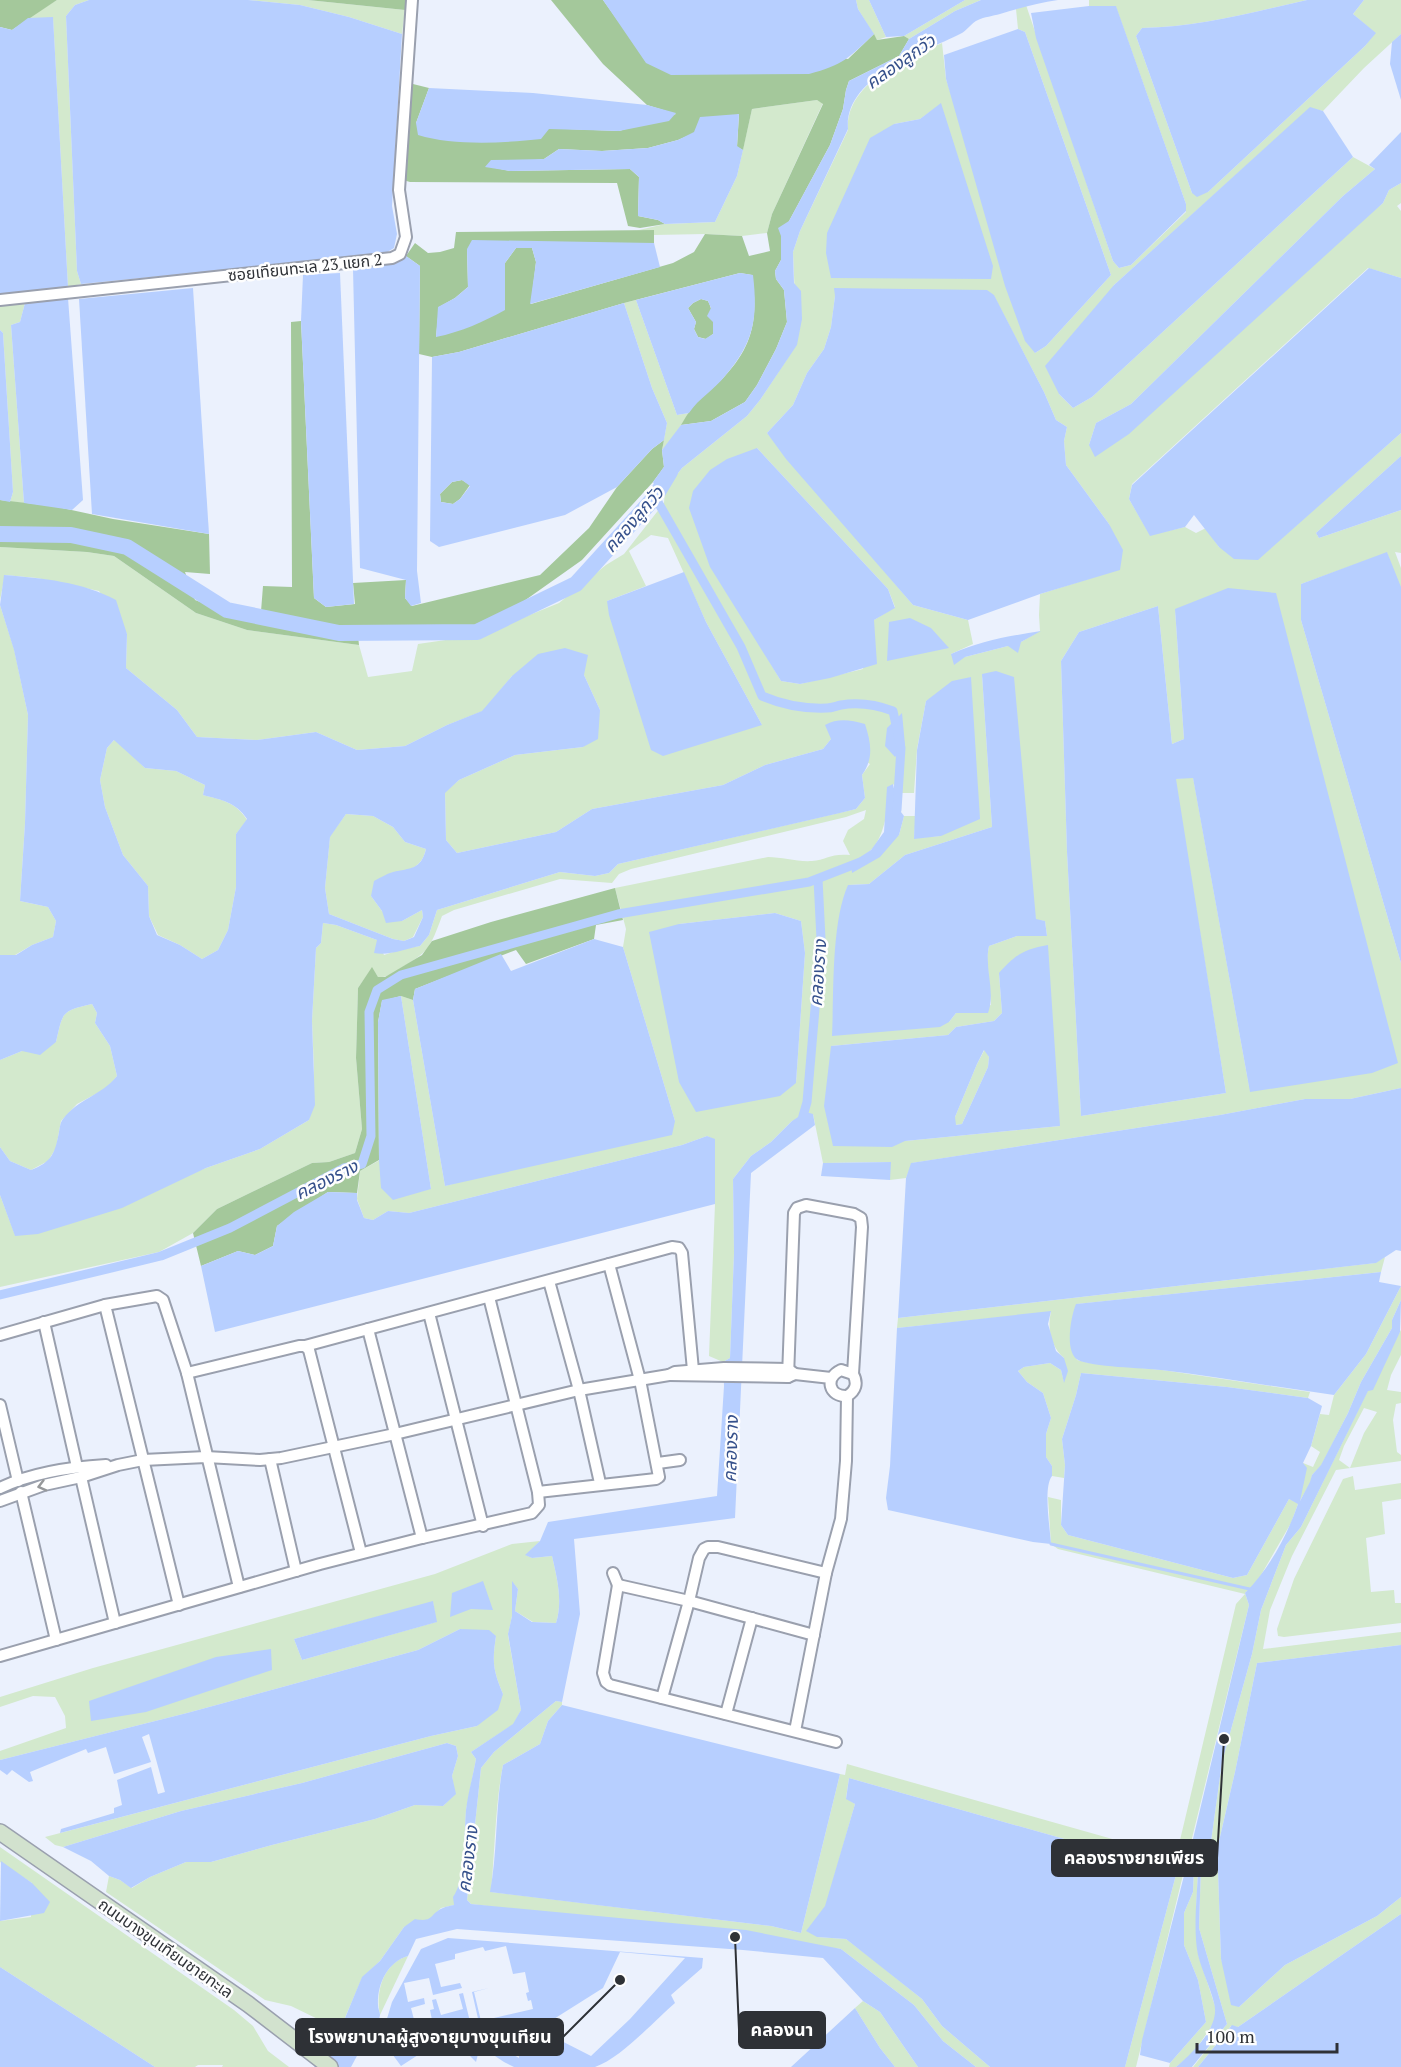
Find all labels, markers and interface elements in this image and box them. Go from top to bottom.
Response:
water label: คลองลูกวัว [860,28,941,94]
street label: ซอยเทียนทะเล 23 แยก 2 [227,248,383,286]
water label: คลองลูกวัว [598,480,669,557]
water label: คลองราง [803,937,831,1007]
water label: คลองราง [291,1153,363,1204]
water label: คลองราง [717,1414,743,1483]
one-way arrow [37,1479,47,1491]
water label: คลองราง [451,1823,483,1894]
callout: คลองรางยายเพียร [1052,1840,1217,1876]
text: คลองรางยายเพียร [1064,1845,1204,1869]
street label: ถนนบางขุนเทียนชายทะเล [94,1893,238,2003]
callout: คลองนา [739,2012,825,2048]
scale bar [1197,2016,1336,2054]
text: คลองนา [751,2017,813,2041]
callout: โรงพยาบาลผู้สูงอายุบางขุนเทียน [296,2019,563,2055]
text: โรงพยาบาลผู้สูงอายุบางขุนเทียน [308,2024,552,2048]
text: 100 m [1206,2024,1255,2048]

